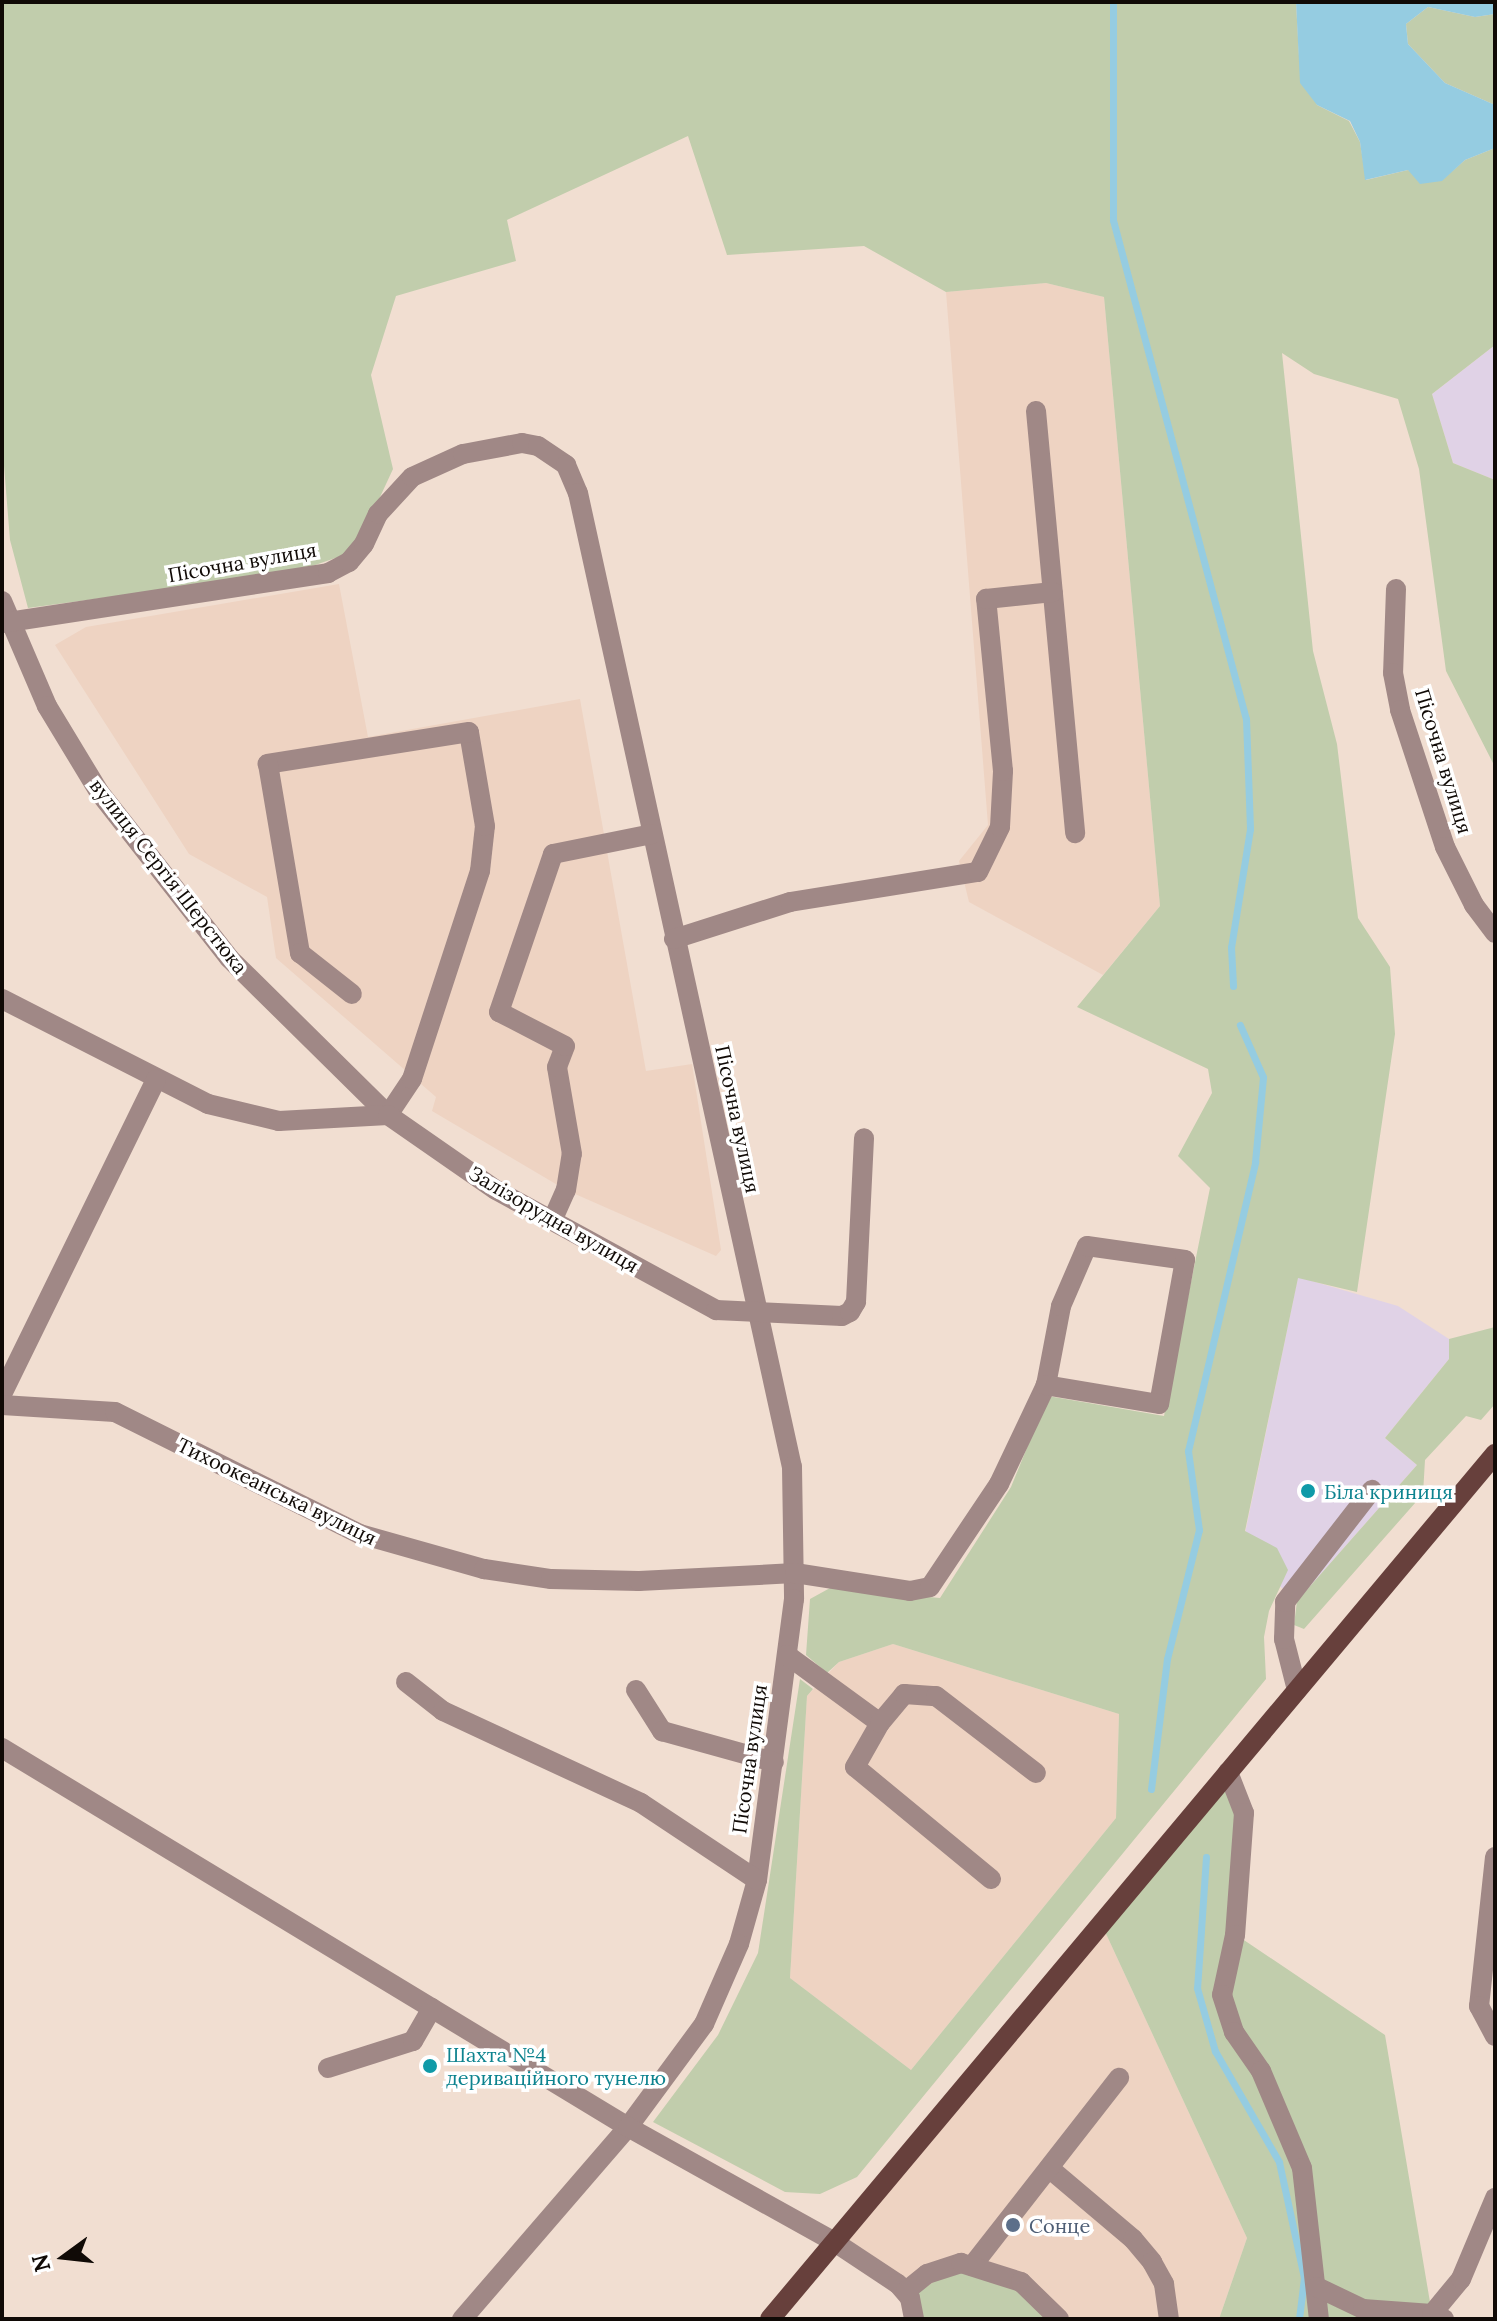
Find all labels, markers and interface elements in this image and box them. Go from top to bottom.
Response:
street label: Пісочна вулиця [166,537,318,587]
street label: Пісочна вулиця [1411,685,1477,837]
street label: вулиця Сергія Шерстюка [85,774,253,978]
street label: Пісочна вулиця [711,1043,765,1195]
street label: Залізорудна вулиця [465,1161,643,1277]
street label: Тихоокеанська вулиця [173,1432,381,1550]
place label: Біла криниця [1324,1479,1453,1503]
marker: Біла криниця [1299,1482,1317,1500]
street label: Пісочна вулиця [727,1683,771,1835]
place label: Шахта №4 дериваційного тунелю [446,2042,666,2089]
marker: Шахта №4 дериваційного тунелю [421,2057,439,2075]
place label: Сонце [1029,2213,1090,2237]
marker: Сонце [1004,2216,1022,2234]
north arrow [24,2217,104,2297]
text: N [25,2251,57,2275]

